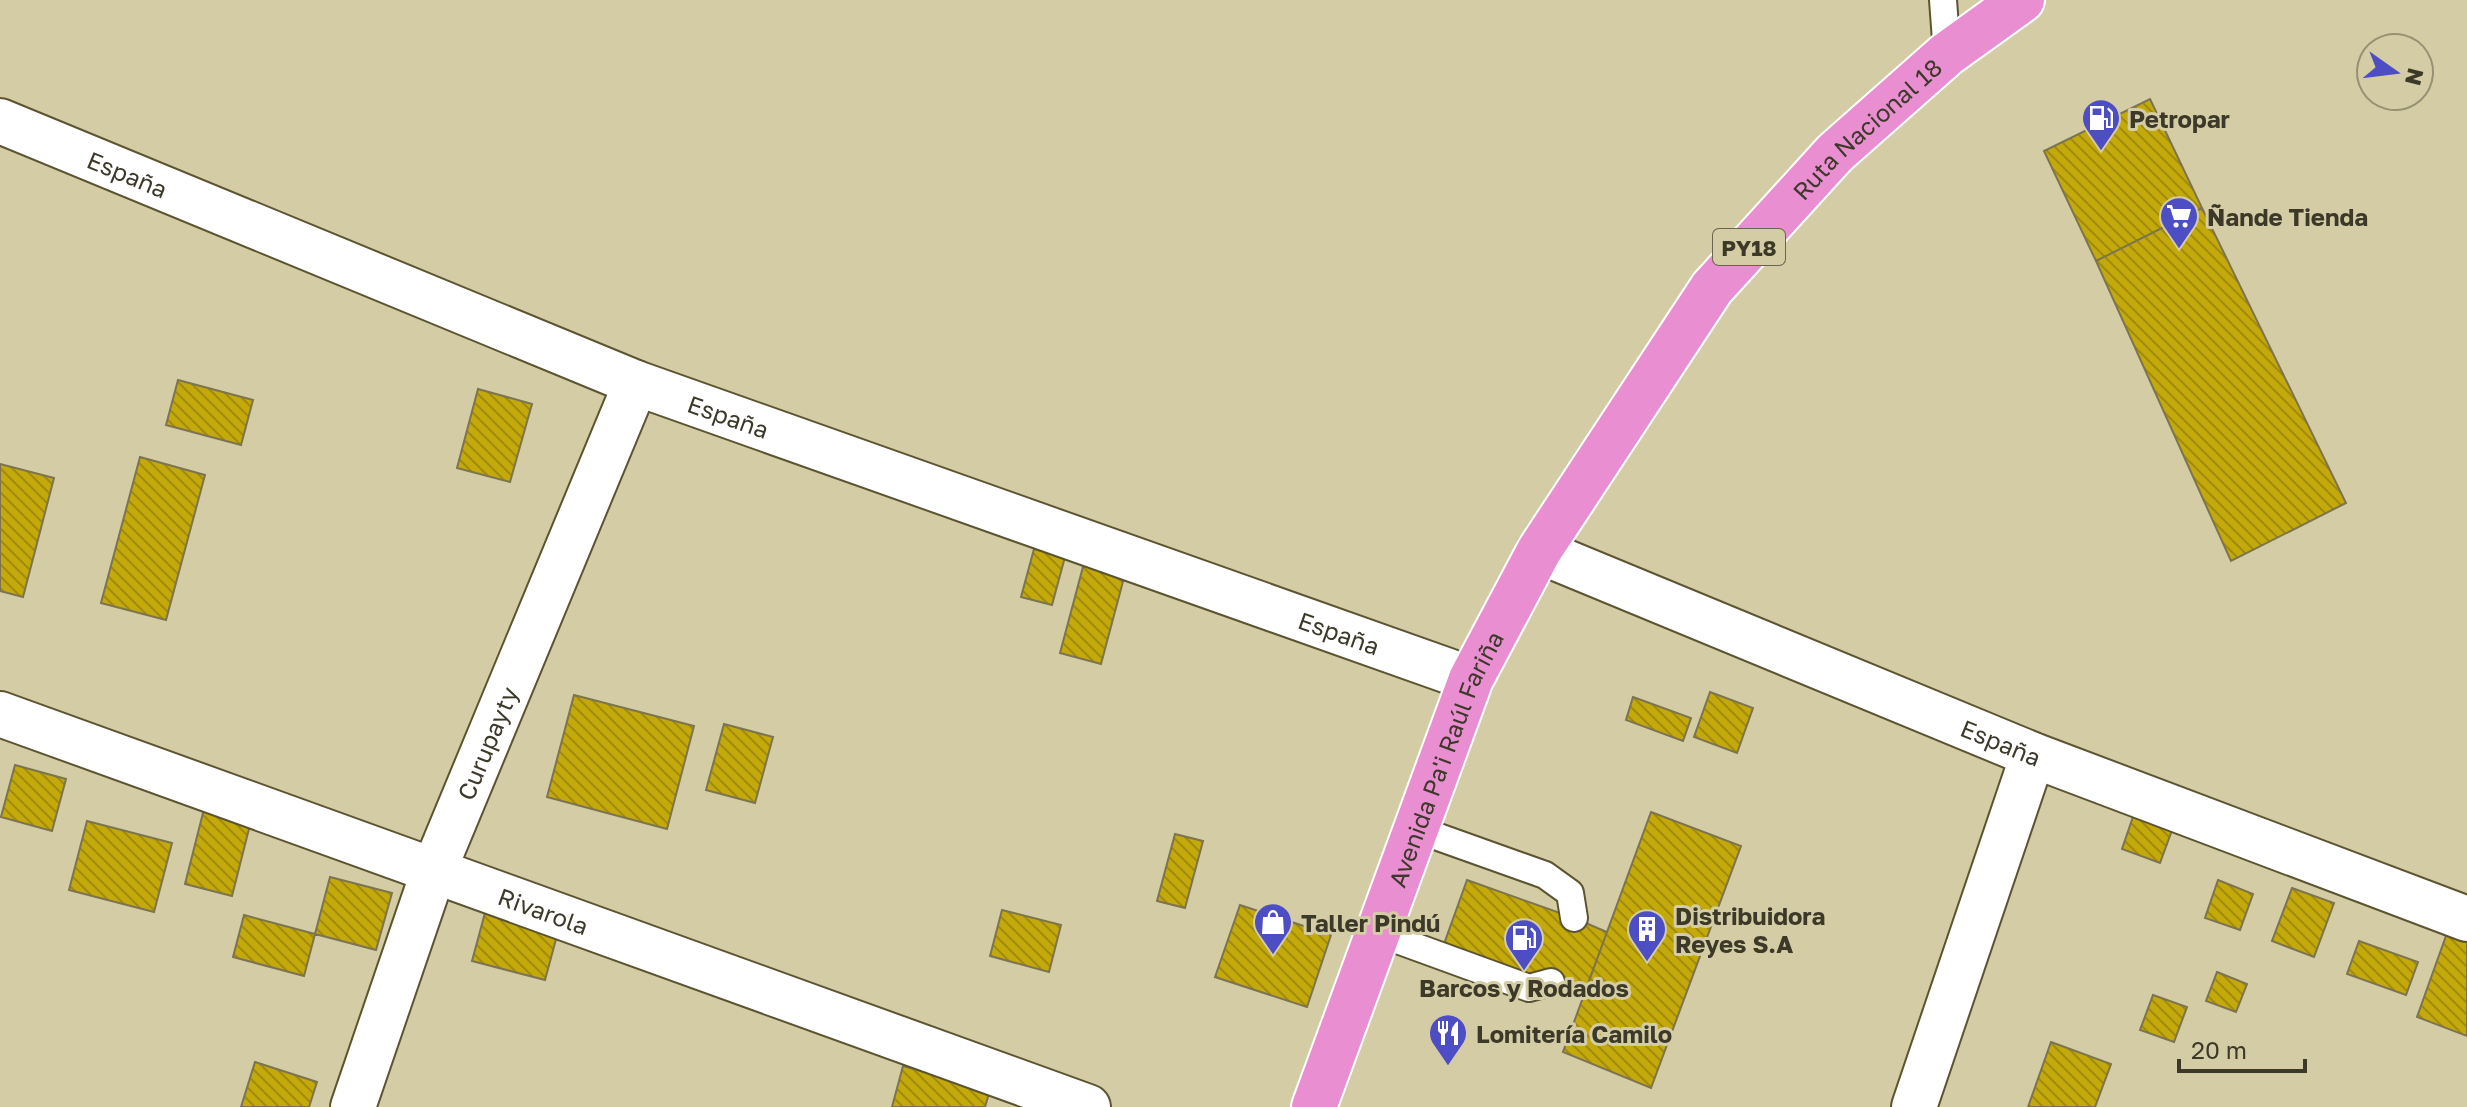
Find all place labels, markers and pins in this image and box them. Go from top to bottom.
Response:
fuel station icon: Petropar [2080,97,2122,152]
place label: Petropar [2129,104,2230,133]
supermarket icon: Ñande Tienda [2158,195,2200,250]
place label: Ñande Tienda [2207,202,2368,231]
shop icon: Taller Pindú [1252,901,1294,956]
place label: Distribuidora Reyes S.A [1675,901,1825,958]
place label: Taller Pindú [1301,908,1440,937]
building icon: Distribuidora Reyes S.A [1626,908,1668,963]
fuel station icon: Barcos y Rodados [1503,917,1545,972]
place label: Barcos y Rodados [1419,973,1629,1002]
restaurant icon: Lomitería Camilo [1427,1012,1469,1067]
place label: Lomitería Camilo [1476,1019,1672,1048]

